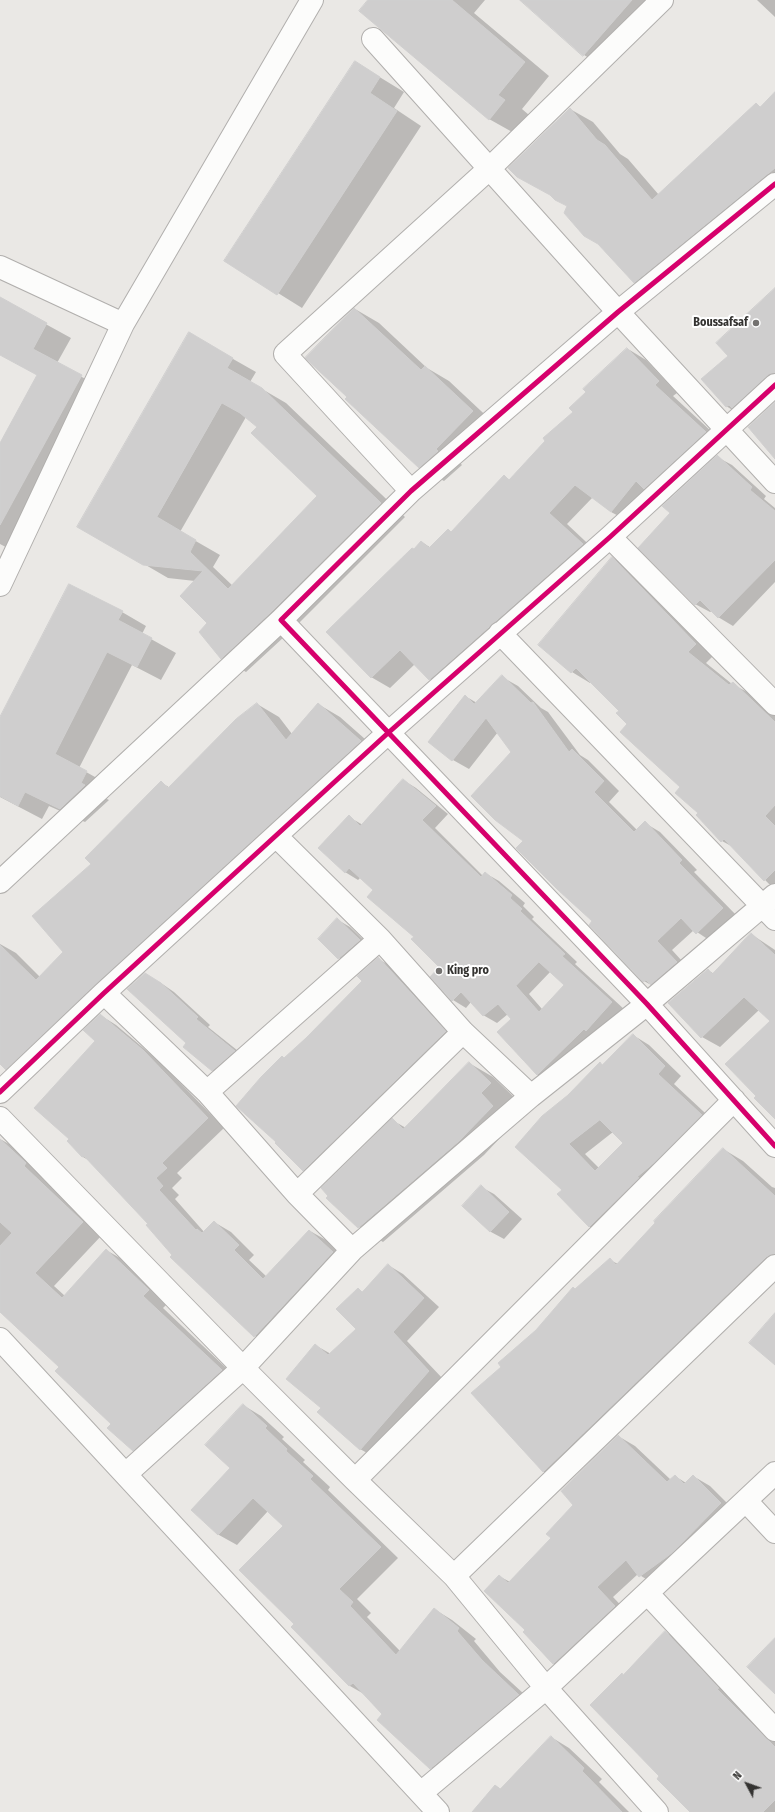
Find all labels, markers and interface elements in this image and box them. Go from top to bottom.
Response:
place label: Boussafsaf [693,316,748,330]
marker: Boussafsaf [751,318,761,328]
place label: King pro [447,964,489,978]
marker: King pro [434,966,444,976]
north arrow [727,1764,767,1804]
text: N [730,1769,745,1783]

